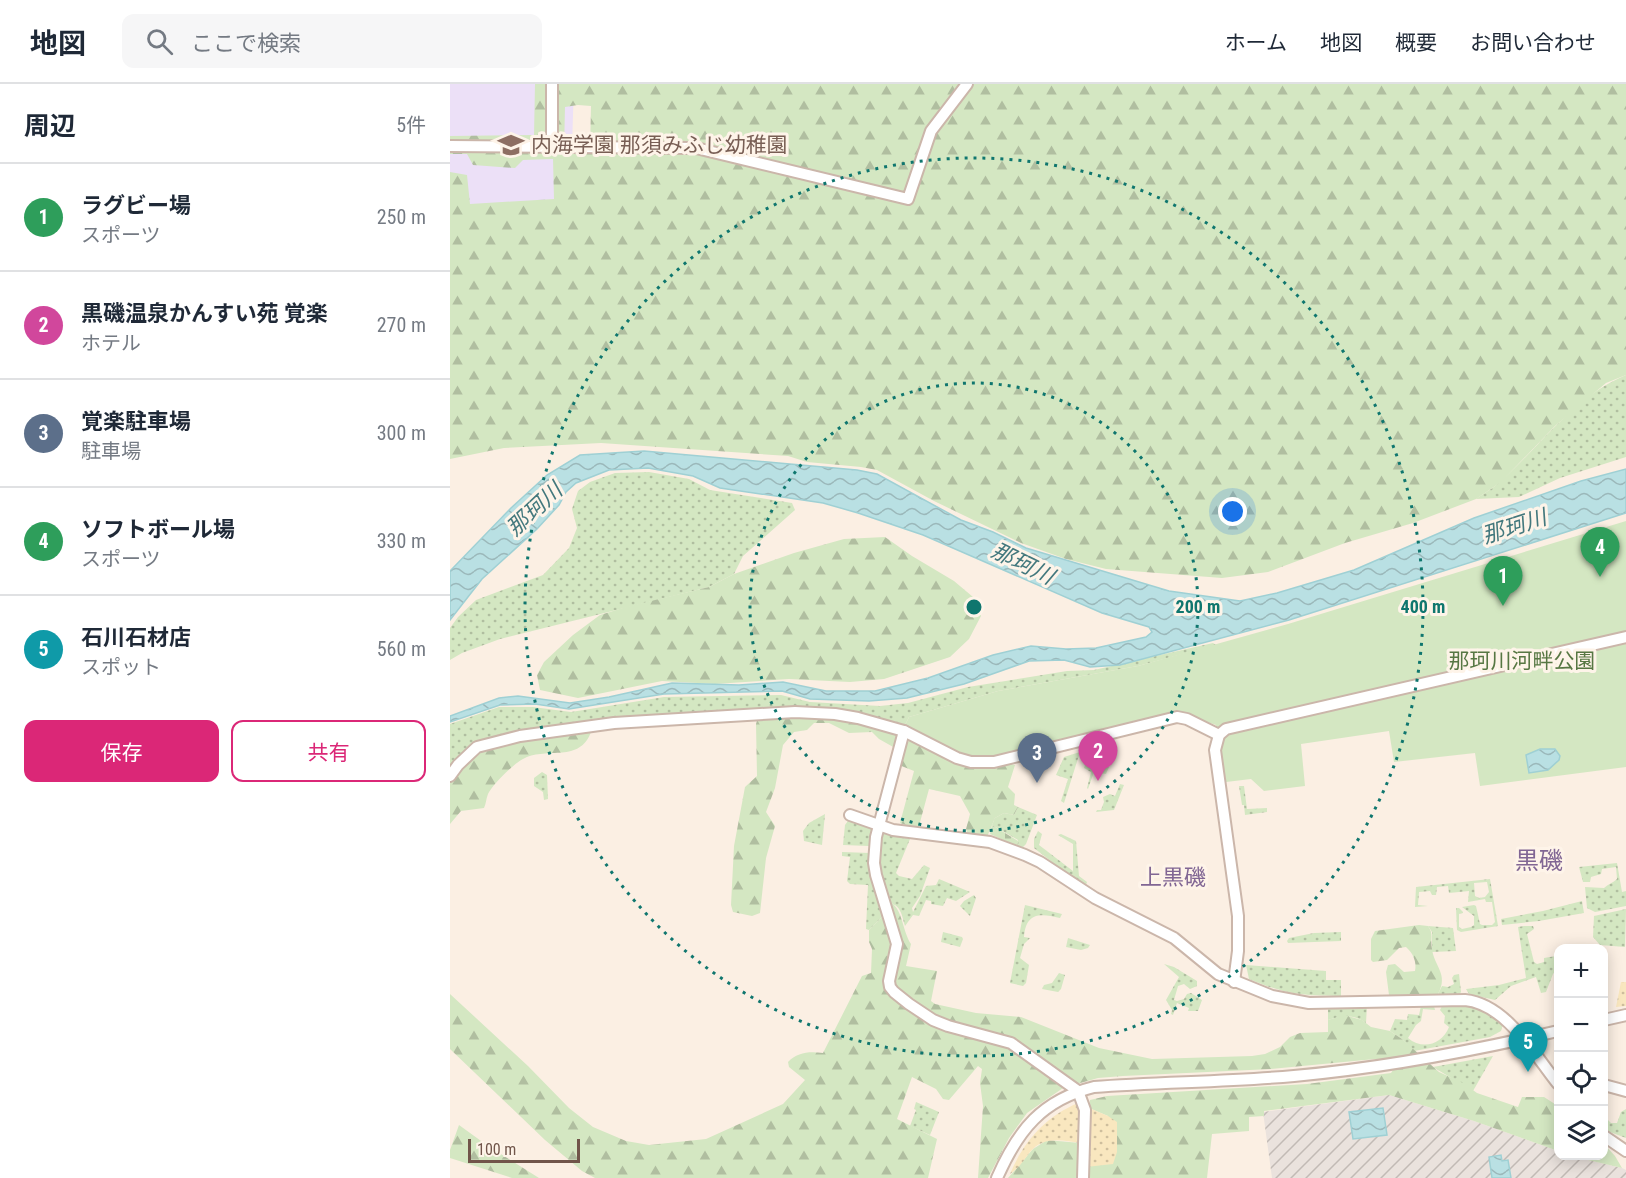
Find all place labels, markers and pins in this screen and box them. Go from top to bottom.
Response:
school or university icon: 内海学園 那須みふじ幼稚園 [496,130,526,160]
place label: 内海学園 那須みふじ幼稚園 [531,133,788,157]
pin: 4 [1580,528,1620,577]
pin: 1 [1484,556,1522,606]
centre of rings [964,597,984,617]
pin: 2 [1078,732,1118,781]
pin: 3 [1018,734,1056,783]
pin: 5 [1508,1022,1548,1072]

